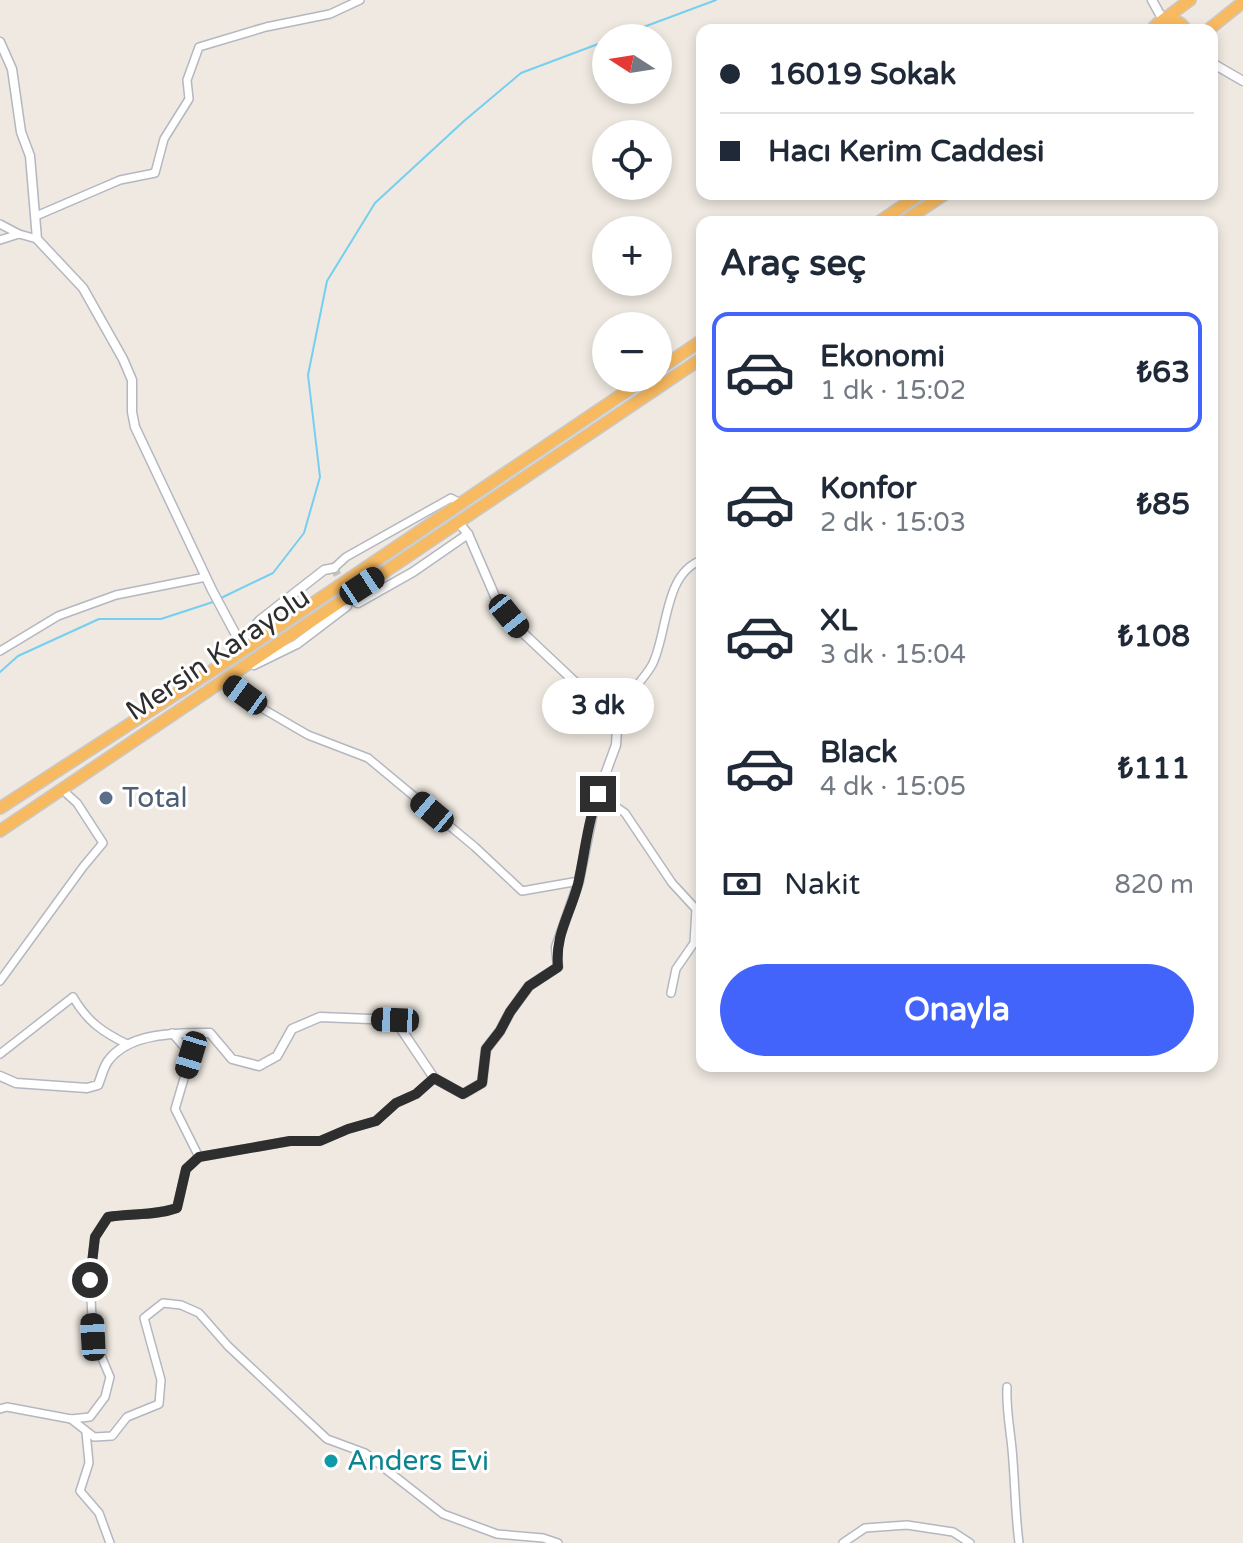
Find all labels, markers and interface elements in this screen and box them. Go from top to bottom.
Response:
north arrow [592,24,672,104]
map controls [592,24,672,392]
text: 16019 Sokak [768,56,956,93]
button: locate [592,120,672,200]
text: Hacı Kerim Caddesi [768,133,1045,170]
button: + [592,216,672,296]
text: Araç seç [720,242,866,285]
button: − [592,312,672,392]
icon: car [724,336,796,408]
text: Ekonomi [820,338,945,375]
text: ₺63 [1136,354,1190,391]
text: 1 dk · 15:02 [820,375,966,406]
icon: car [724,468,796,540]
text: Konfor [820,470,917,507]
text: ₺85 [1136,486,1190,523]
text: 2 dk · 15:03 [820,507,966,538]
car [335,563,389,609]
street label: Mersin Karayolu [120,580,316,728]
car [485,590,533,642]
icon: car [724,600,796,672]
text: XL [820,602,857,639]
text: ₺108 [1118,618,1190,655]
text: 3 dk · 15:04 [820,639,966,670]
car [219,671,271,719]
callout: 3 dk [542,678,654,734]
text: 3 dk [571,690,625,721]
icon: car [724,732,796,804]
text: Black [820,734,897,771]
text: ₺111 [1118,750,1190,787]
text: 4 dk · 15:05 [820,771,966,802]
route end [580,776,616,812]
place label: Total [122,781,188,815]
car [406,787,458,837]
marker: Total [97,789,115,807]
icon: cash [720,862,764,906]
text: Nakit [784,866,860,903]
text: 820 m [1114,869,1194,900]
button: Onayla [720,964,1194,1056]
car [371,1007,419,1033]
car [173,1029,209,1081]
route start [72,1262,108,1298]
car [80,1312,106,1362]
place label: Anders Evi [347,1444,489,1478]
marker: Anders Evi [322,1452,340,1470]

